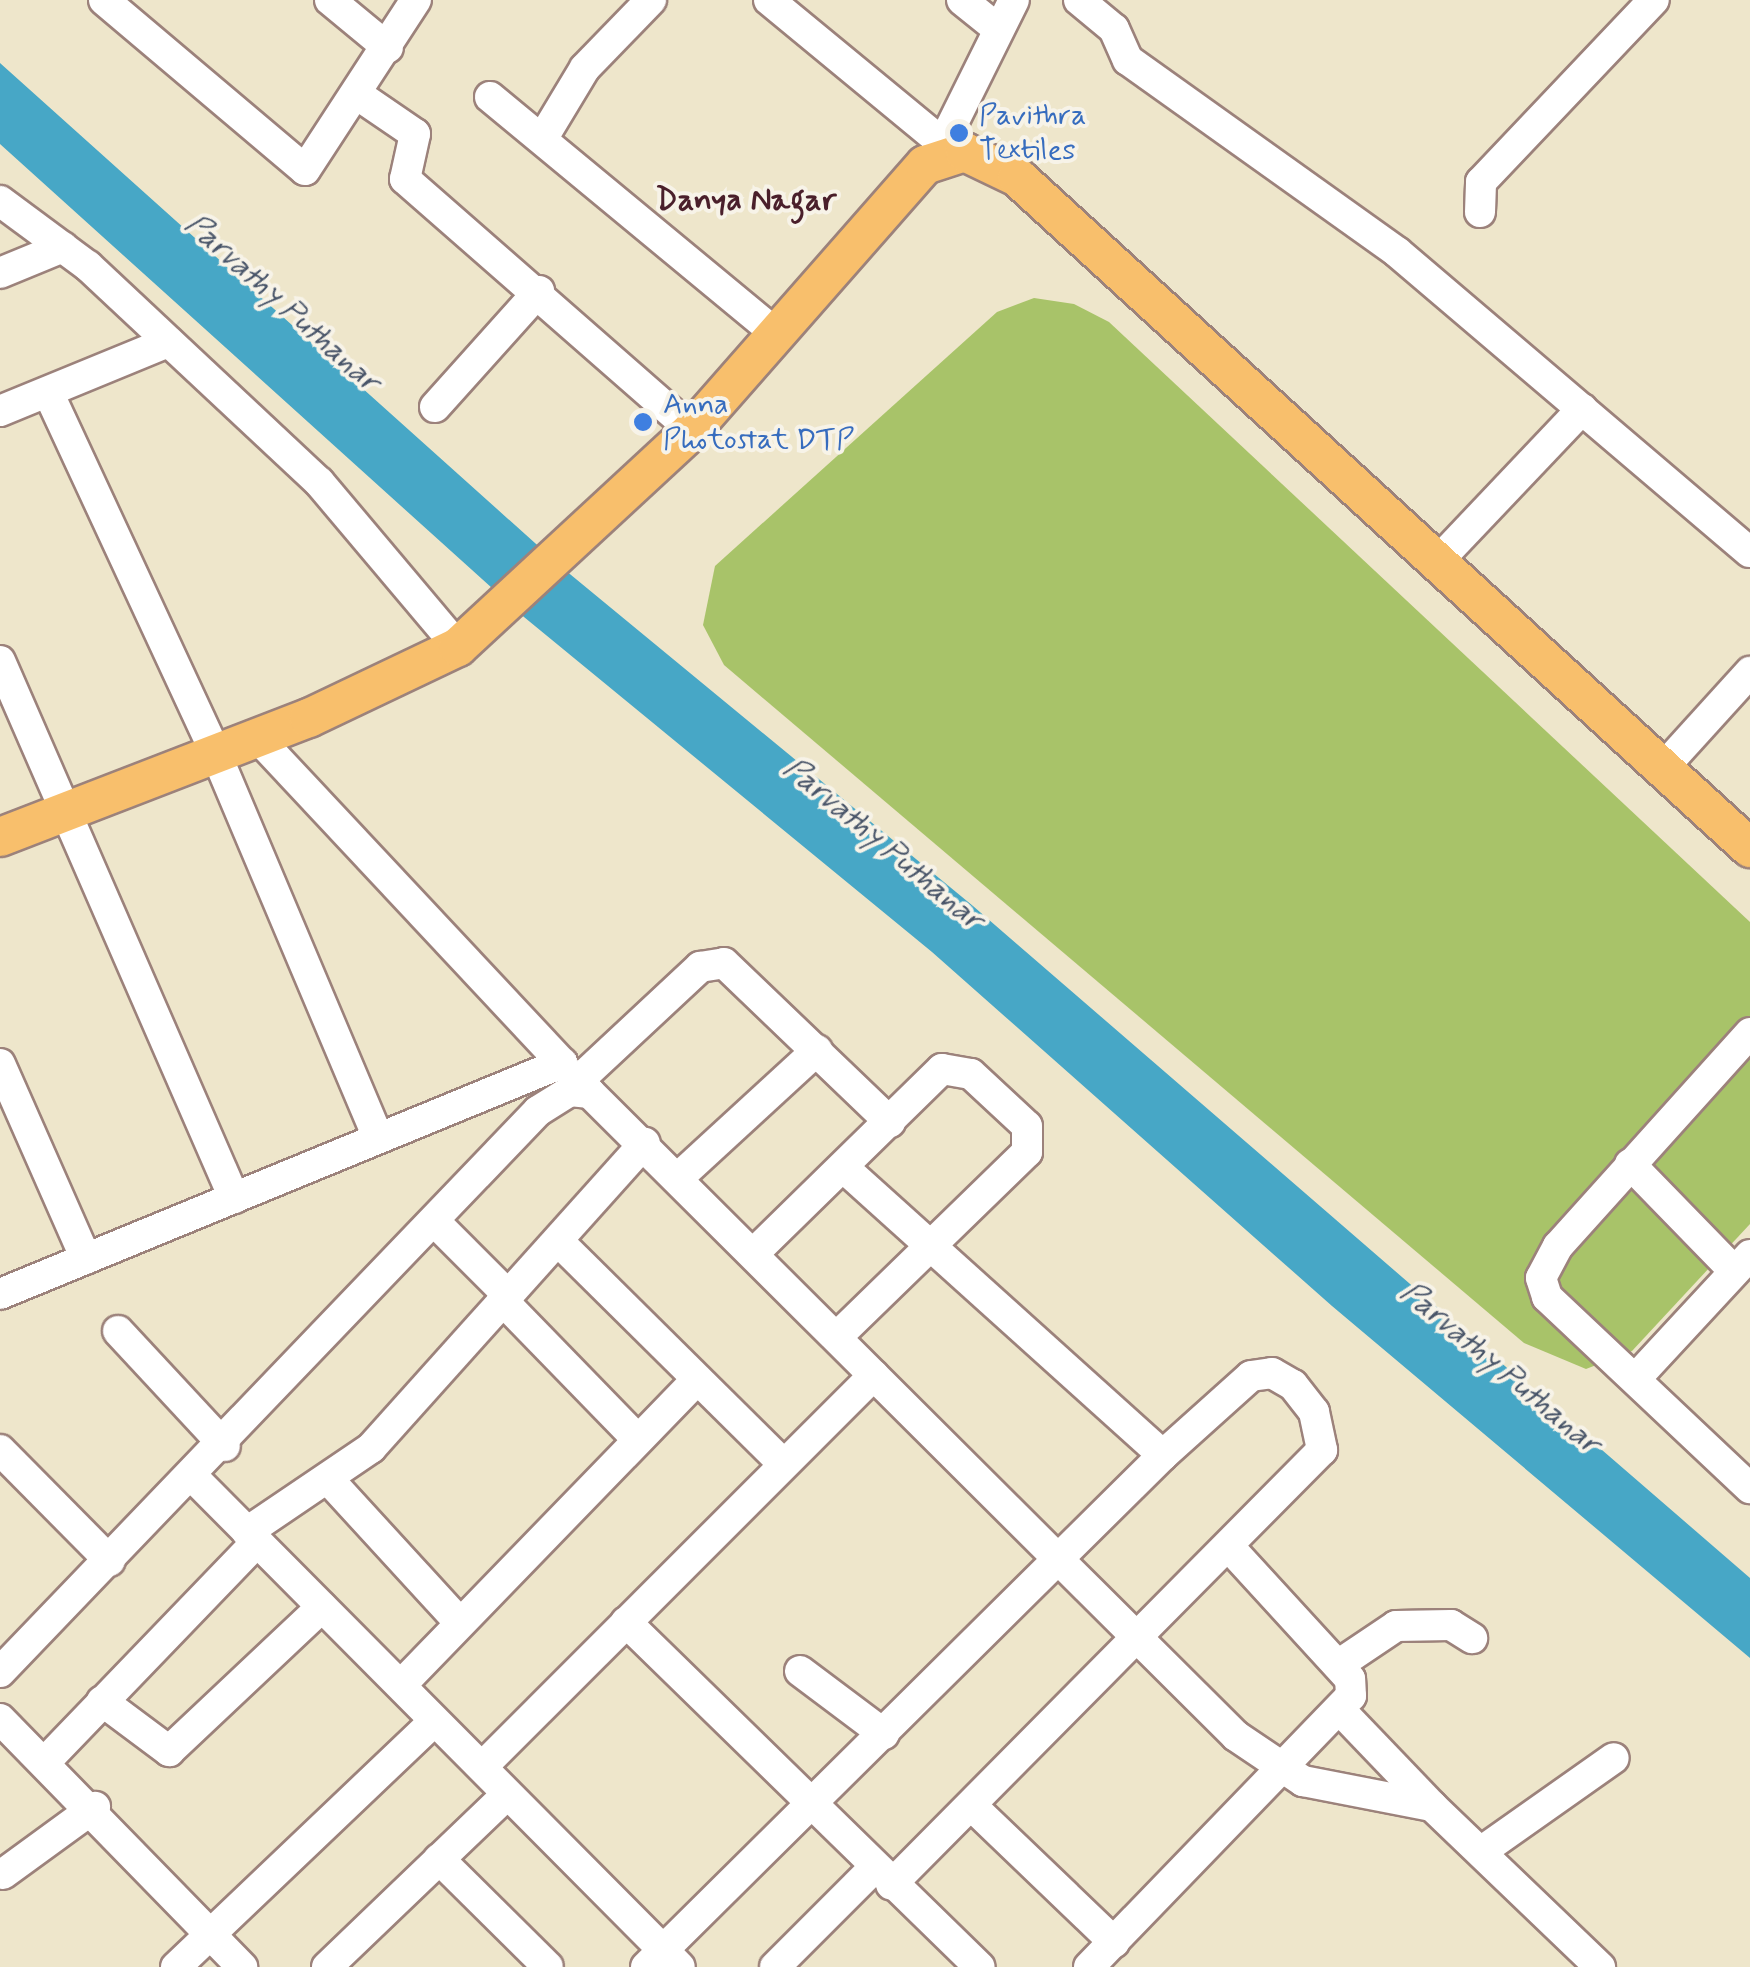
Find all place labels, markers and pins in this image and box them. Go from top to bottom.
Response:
place label: Pavithra Textiles [979,98,1086,168]
marker: Pavithra Textiles [948,122,970,144]
place label: Anna Photostat DTP [663,387,858,458]
marker: Anna Photostat DTP [632,411,654,433]

